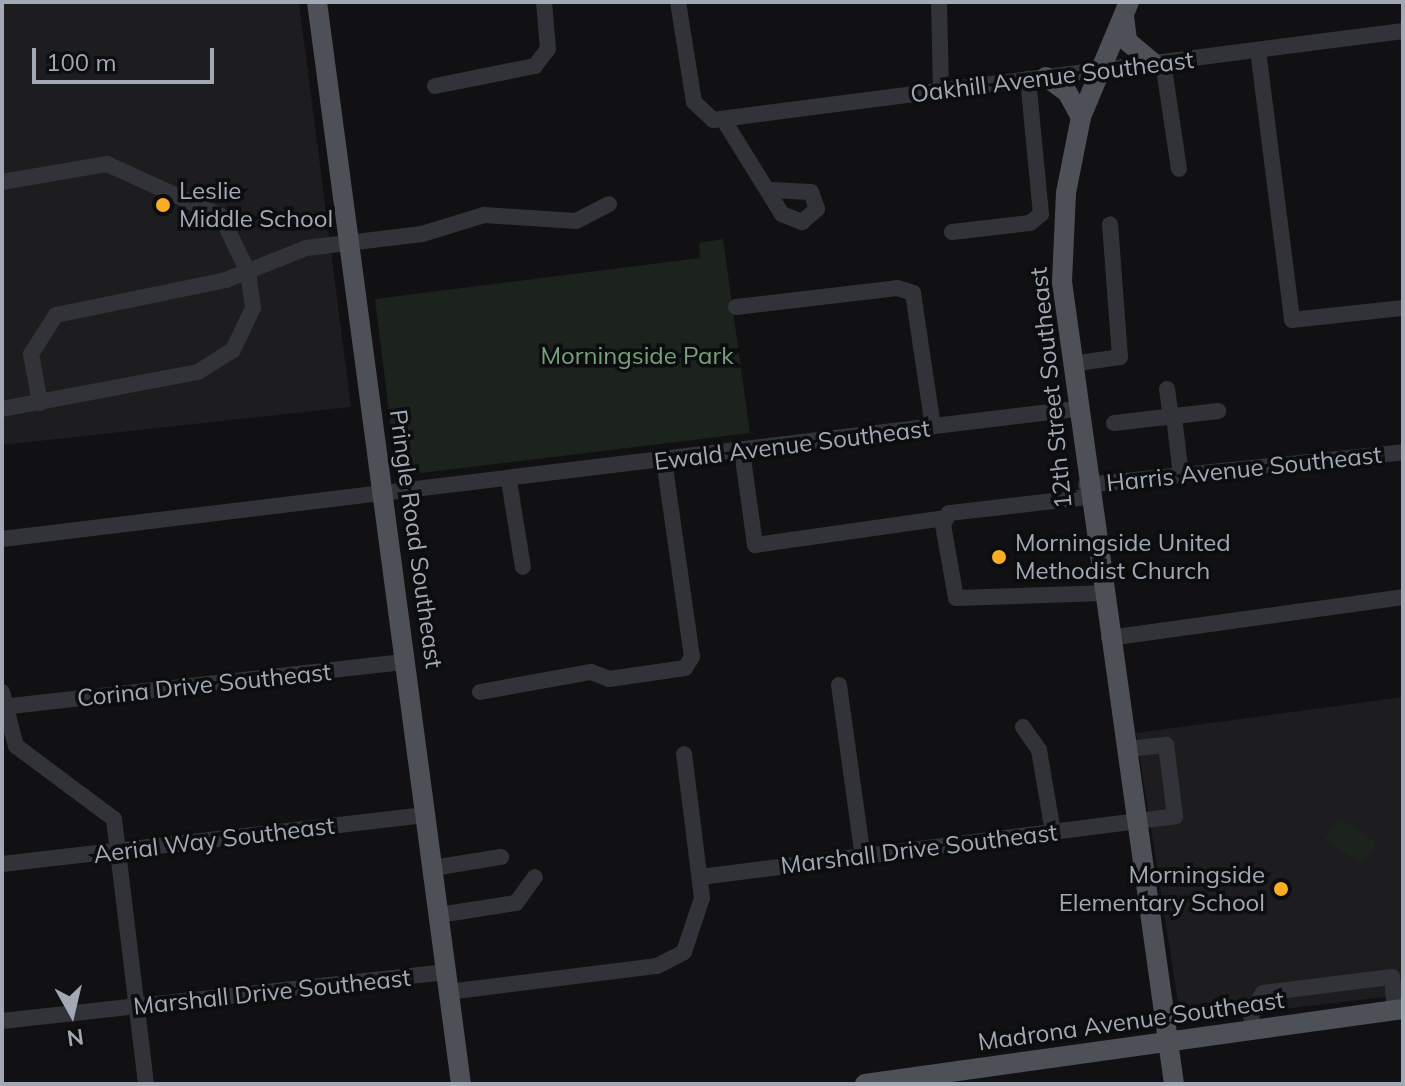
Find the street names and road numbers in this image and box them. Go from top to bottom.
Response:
street label: Oakhill Avenue Southeast [909,45,1195,109]
street label: 12th Street Southeast [1024,266,1078,510]
street label: Pringle Road Southeast [384,408,448,670]
street label: Ewald Avenue Southeast [652,414,932,476]
street label: Harris Avenue Southeast [1105,440,1383,498]
street label: Corina Drive Southeast [76,657,332,713]
street label: Aerial Way Southeast [92,811,336,869]
street label: Marshall Drive Southeast [779,818,1059,880]
street label: Marshall Drive Southeast [132,963,412,1021]
street label: Madrona Avenue Southeast [976,985,1286,1057]

